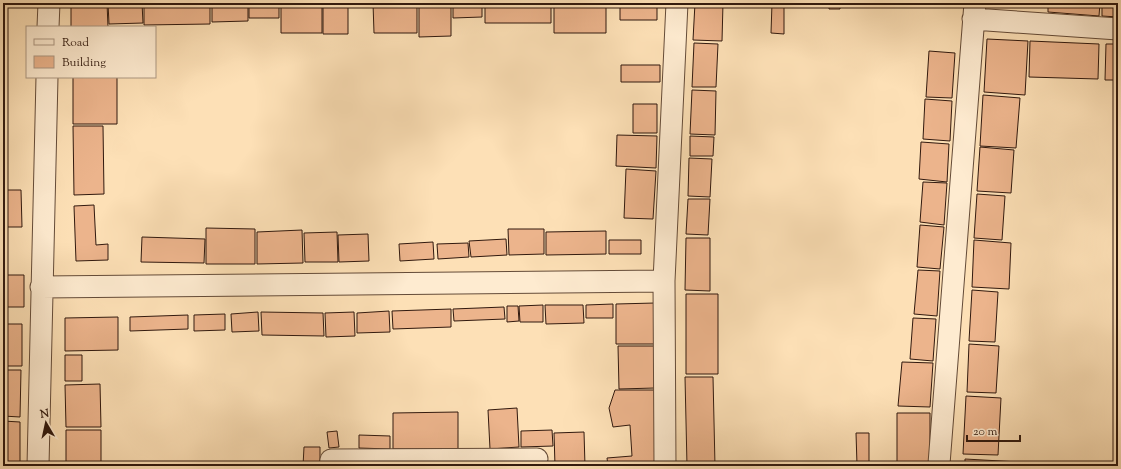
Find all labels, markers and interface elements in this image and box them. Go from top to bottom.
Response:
legend [26,26,156,78]
text: Road [62,34,89,52]
text: Building [62,54,106,72]
north arrow [26,403,66,443]
text: N [38,405,50,423]
scale bar [967,417,1020,443]
text: 20 m [973,423,998,441]

